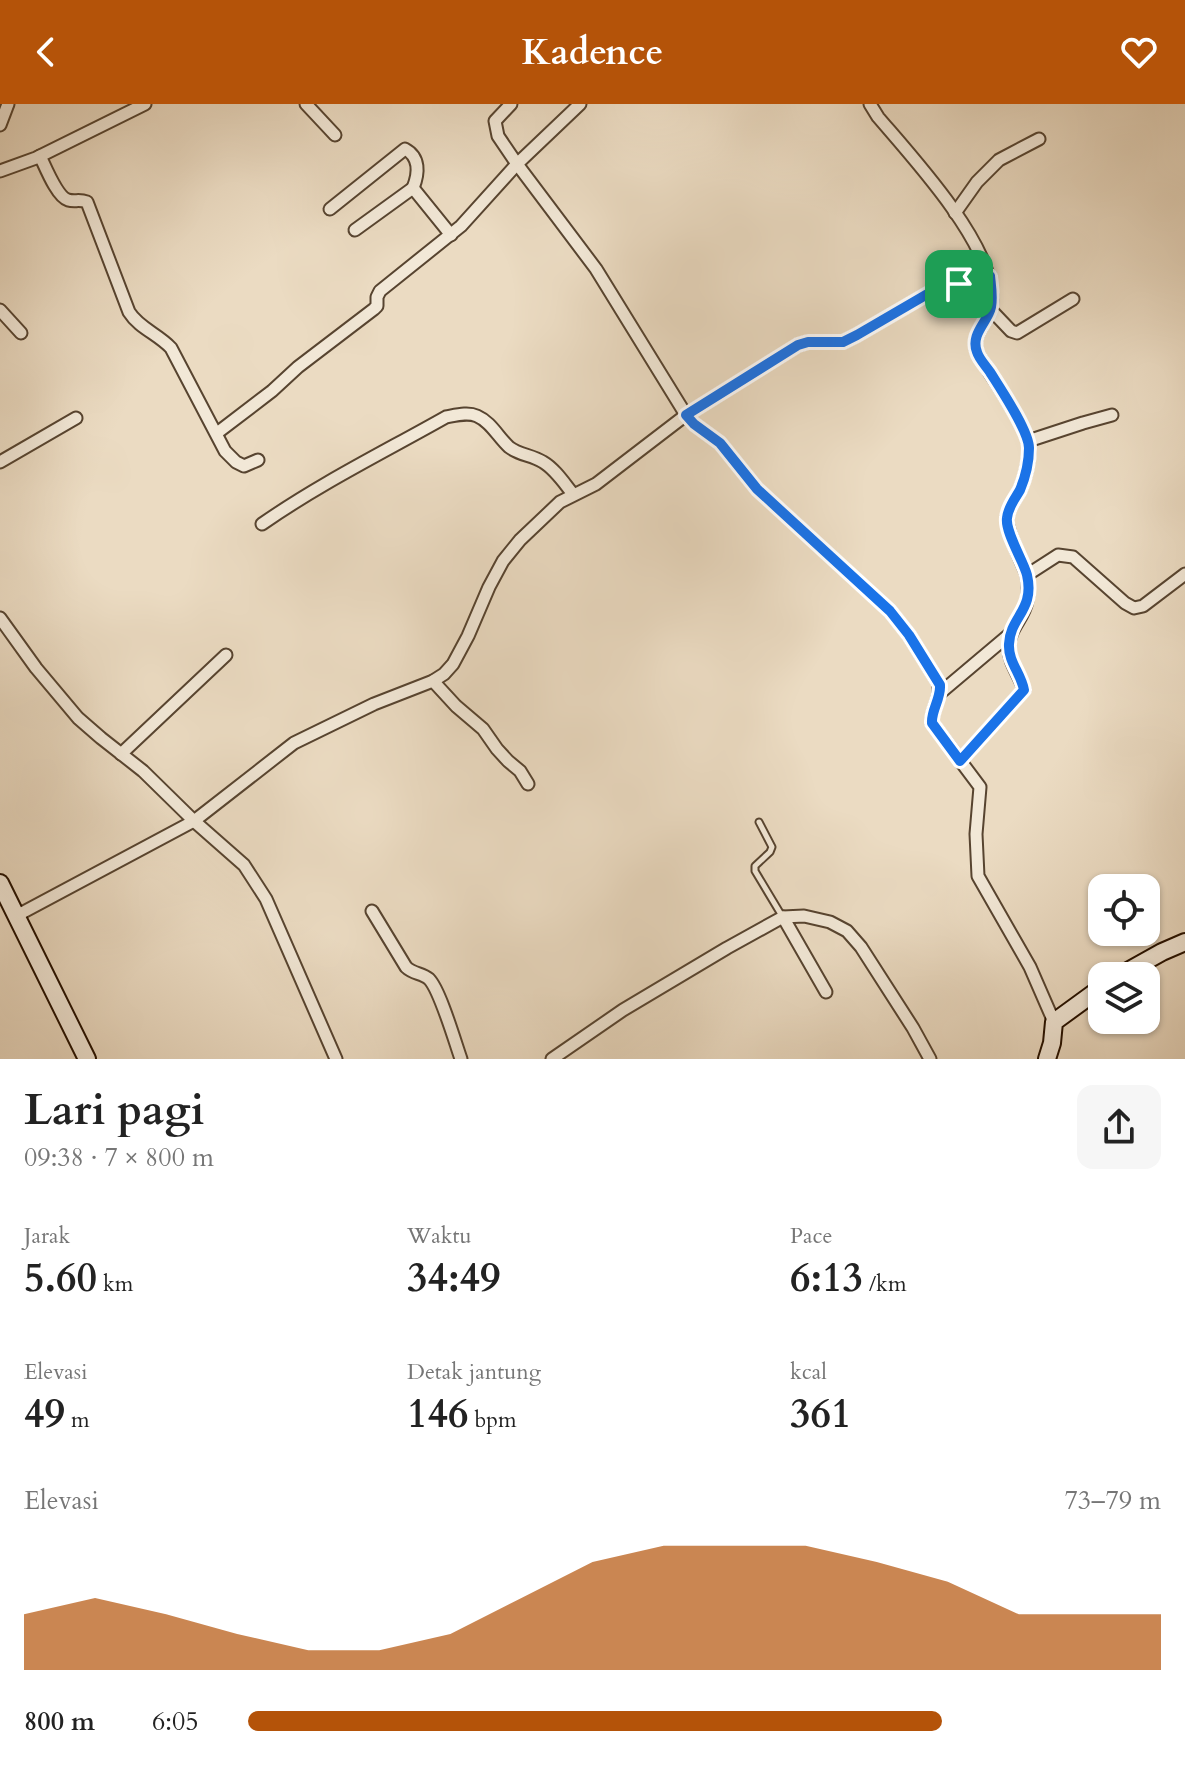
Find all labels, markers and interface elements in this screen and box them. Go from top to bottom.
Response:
text: Kadence [522,28,663,77]
icon: back [24,30,68,74]
icon: heart [1117,30,1161,74]
pin [925,250,993,318]
icon: arrive [937,262,981,306]
map controls [1088,874,1160,1034]
button: locate [1088,874,1160,946]
button: layers [1088,962,1160,1034]
text: Lari pagi [24,1080,204,1140]
button: share [1077,1085,1161,1169]
text: 09:38 · 7 × 800 m [24,1140,214,1175]
text: Jarak [24,1221,70,1251]
text: Waktu [407,1221,472,1251]
text: Pace [790,1221,833,1251]
text: 5.60 [24,1251,97,1306]
text: 34:49 [407,1251,501,1306]
text: 6:13 [790,1251,863,1306]
text: km [97,1269,133,1299]
text: /km [863,1269,907,1299]
text: Elevasi [24,1357,87,1387]
text: Detak jantung [407,1357,541,1387]
text: kcal [790,1357,827,1387]
text: 49 [24,1387,65,1442]
text: 146 [407,1387,468,1442]
text: 361 [790,1387,851,1442]
text: m [65,1405,90,1435]
text: bpm [468,1405,517,1435]
text: Elevasi [24,1483,99,1518]
text: 73–79 m [1064,1483,1161,1518]
text: 800 m [24,1704,95,1739]
text: 6:05 [152,1704,199,1739]

